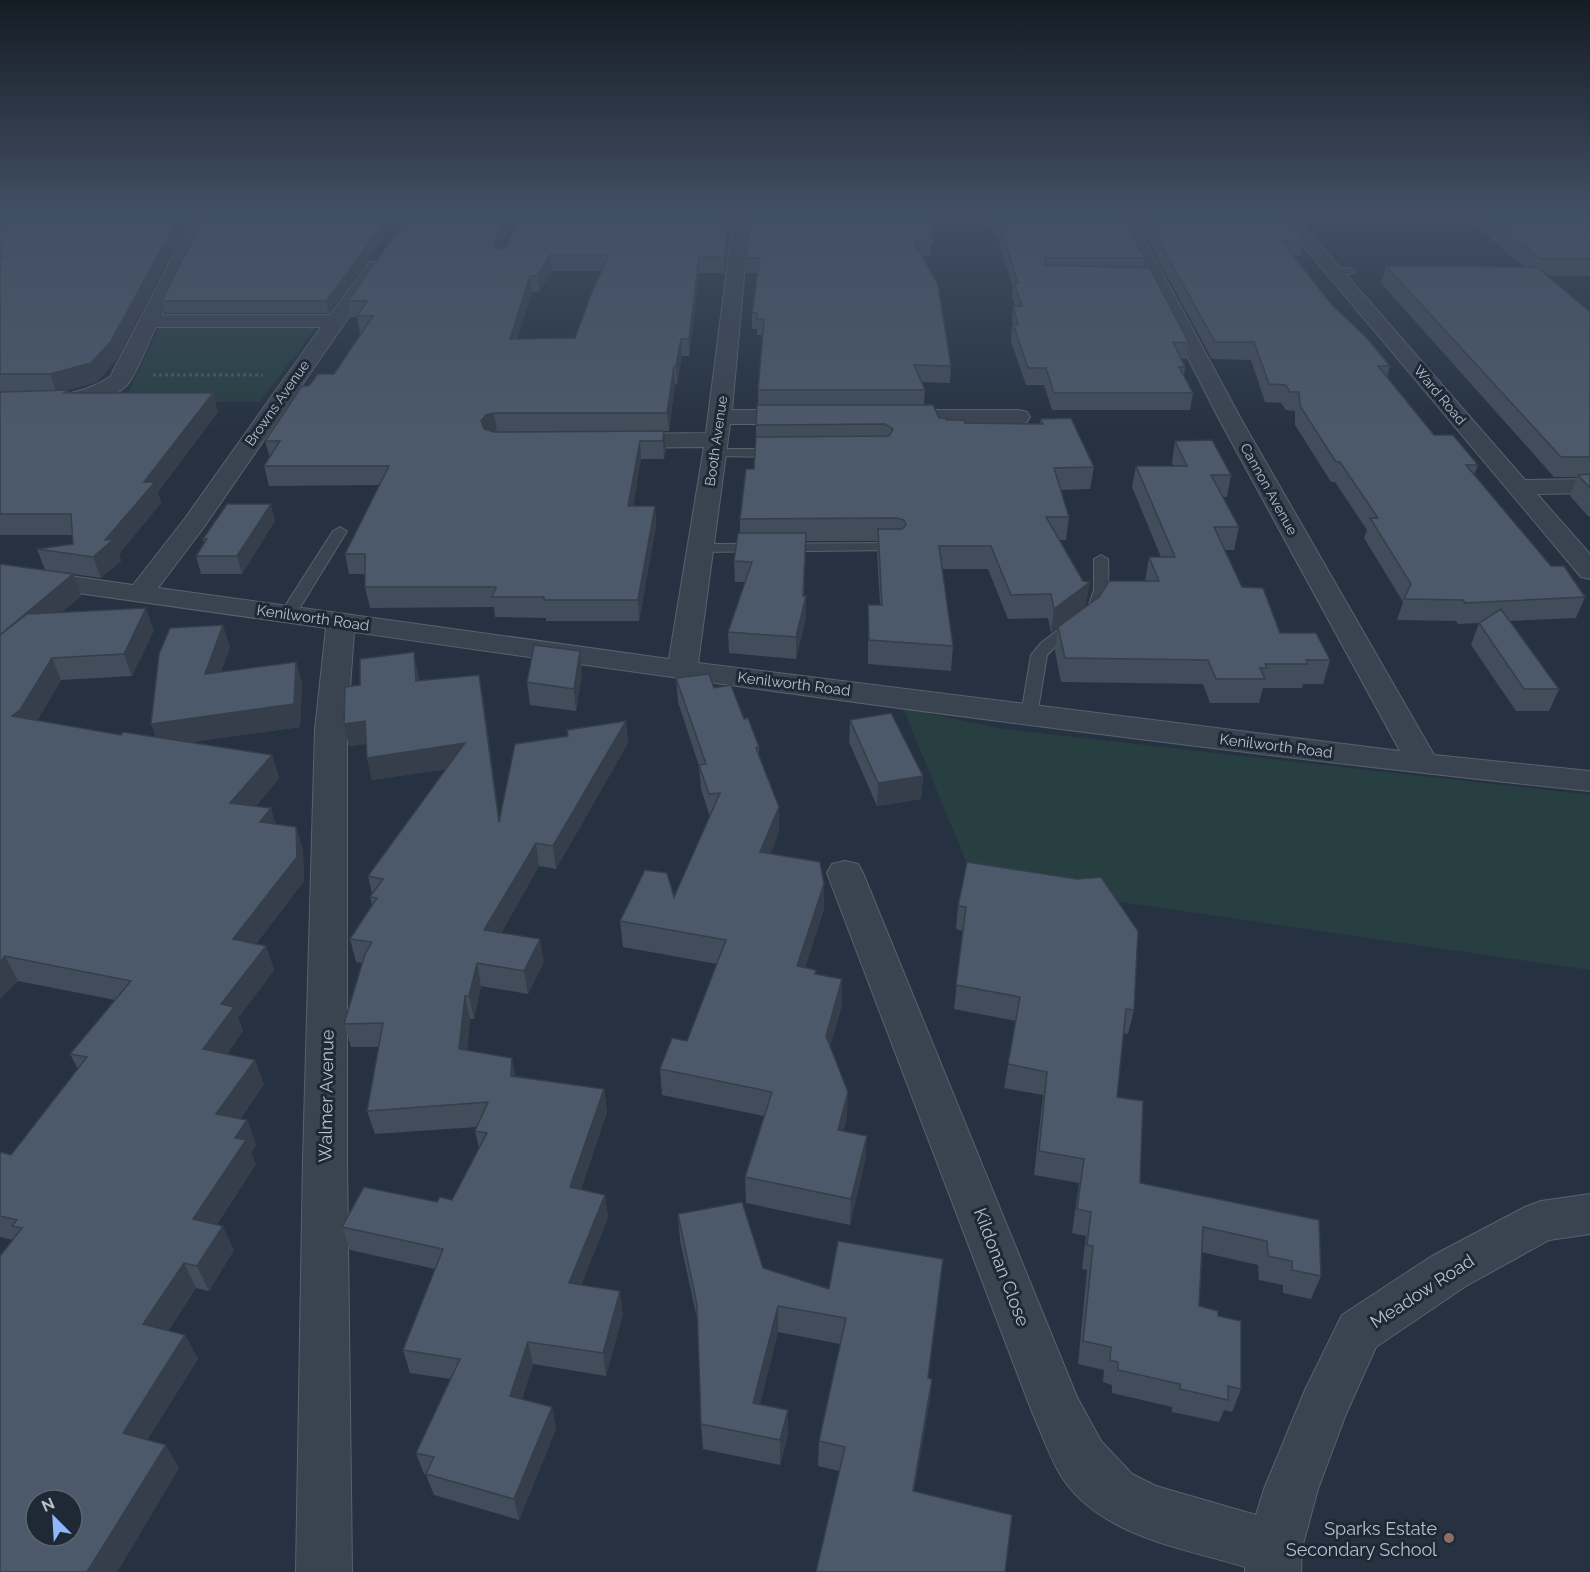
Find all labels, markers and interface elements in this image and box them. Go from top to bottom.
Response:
street label: Browns Avenue [242,357,312,449]
street label: Ward Road [1411,362,1469,428]
street label: Booth Avenue [702,395,730,487]
street label: Cannon Avenue [1237,440,1301,538]
street label: Kenilworth Road [256,601,370,635]
street label: Kenilworth Road [737,668,851,700]
street label: Kenilworth Road [1219,730,1333,762]
street label: Walmer Avenue [314,1029,338,1163]
street label: Kildonan Close [970,1205,1034,1329]
street label: Meadow Road [1366,1250,1478,1332]
north arrow [24,1488,84,1548]
text: N [39,1494,58,1516]
place label: Sparks Estate Secondary School [1286,1518,1437,1560]
marker: Sparks Estate Secondary School [1442,1531,1456,1545]

